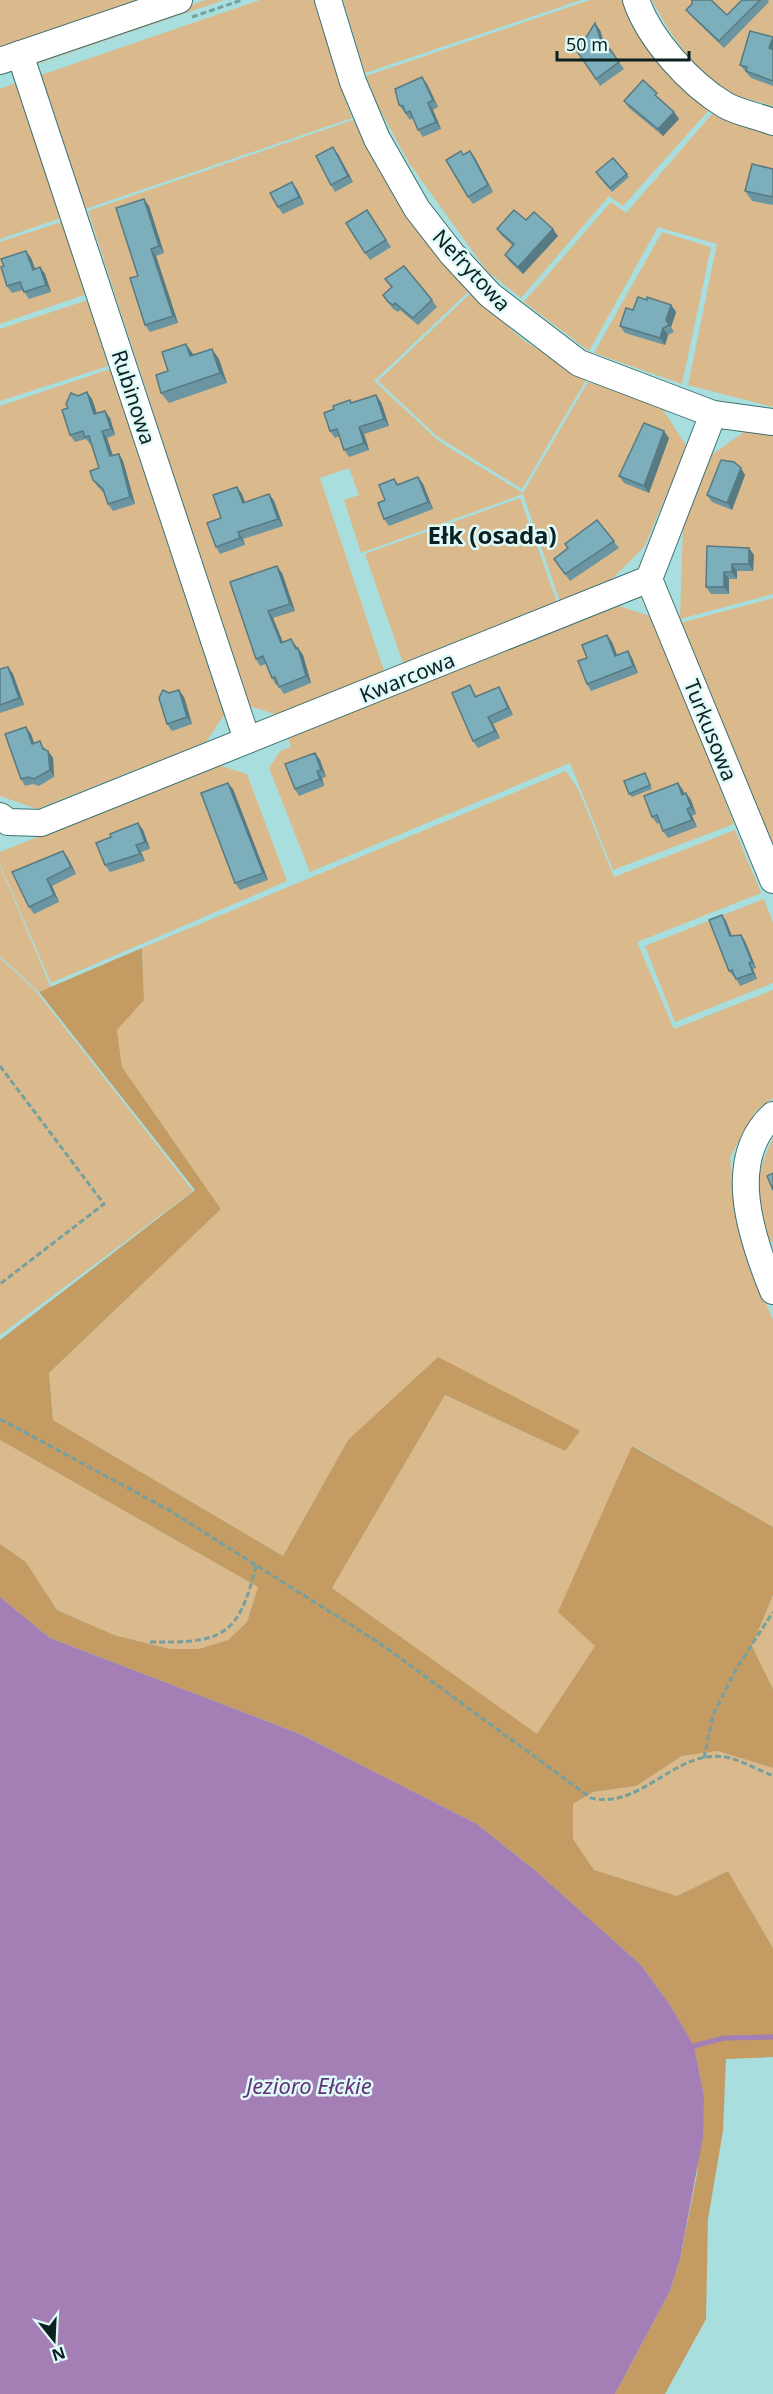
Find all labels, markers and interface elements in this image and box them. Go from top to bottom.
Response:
scale bar [557,24,689,62]
text: 50 m [566,32,608,56]
street label: Nefrytowa [427,223,517,317]
street label: Rubinowa [106,346,162,448]
district label: Ełk (osada) [427,518,557,551]
street label: Kwarcowa [355,645,459,709]
street label: Turkusowa [678,675,744,785]
water label: Jezioro Ełckie [242,2070,372,2100]
north arrow [24,2310,84,2370]
text: N [49,2342,68,2367]

